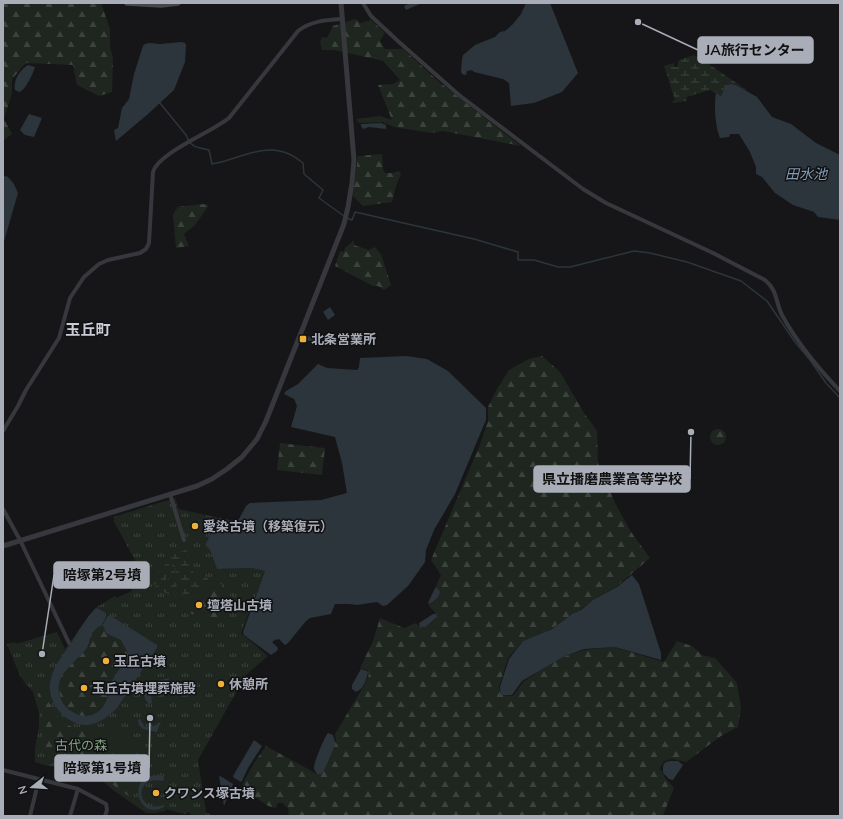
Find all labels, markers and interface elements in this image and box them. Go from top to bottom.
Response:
callout: JA旅行センター [698,37,813,63]
text: JA旅行センター [704,41,805,60]
water label: 田水池 [785,165,829,184]
district label: 玉丘町 [65,320,111,340]
place label: 北条営業所 [311,331,376,349]
marker: 北条営業所 [298,334,308,344]
callout: 県立播磨農業高等学校 [534,466,690,492]
text: 県立播磨農業高等学校 [542,470,682,489]
place label: 愛染古墳（移築復元） [203,518,333,536]
marker: 愛染古墳（移築復元） [190,521,200,531]
callout: 陪塚第2号墳 [54,562,149,588]
text: 陪塚第2号墳 [63,566,141,585]
place label: 壇塔山古墳 [207,597,272,615]
marker: 壇塔山古墳 [194,600,204,610]
place label: 玉丘古墳 [114,653,166,671]
marker: 玉丘古墳 [101,656,111,666]
place label: 休憩所 [229,676,268,694]
marker: 休憩所 [216,679,226,689]
place label: 玉丘古墳埋葬施設 [92,680,196,698]
marker: 玉丘古墳埋葬施設 [79,683,89,693]
park label: 古代の森 [55,737,107,755]
callout: 陪塚第1号墳 [55,755,149,781]
text: 陪塚第1号墳 [63,759,141,778]
north arrow [12,767,52,807]
text: N [15,784,31,796]
place label: クワンス塚古墳 [164,785,255,803]
marker: クワンス塚古墳 [151,788,161,798]

